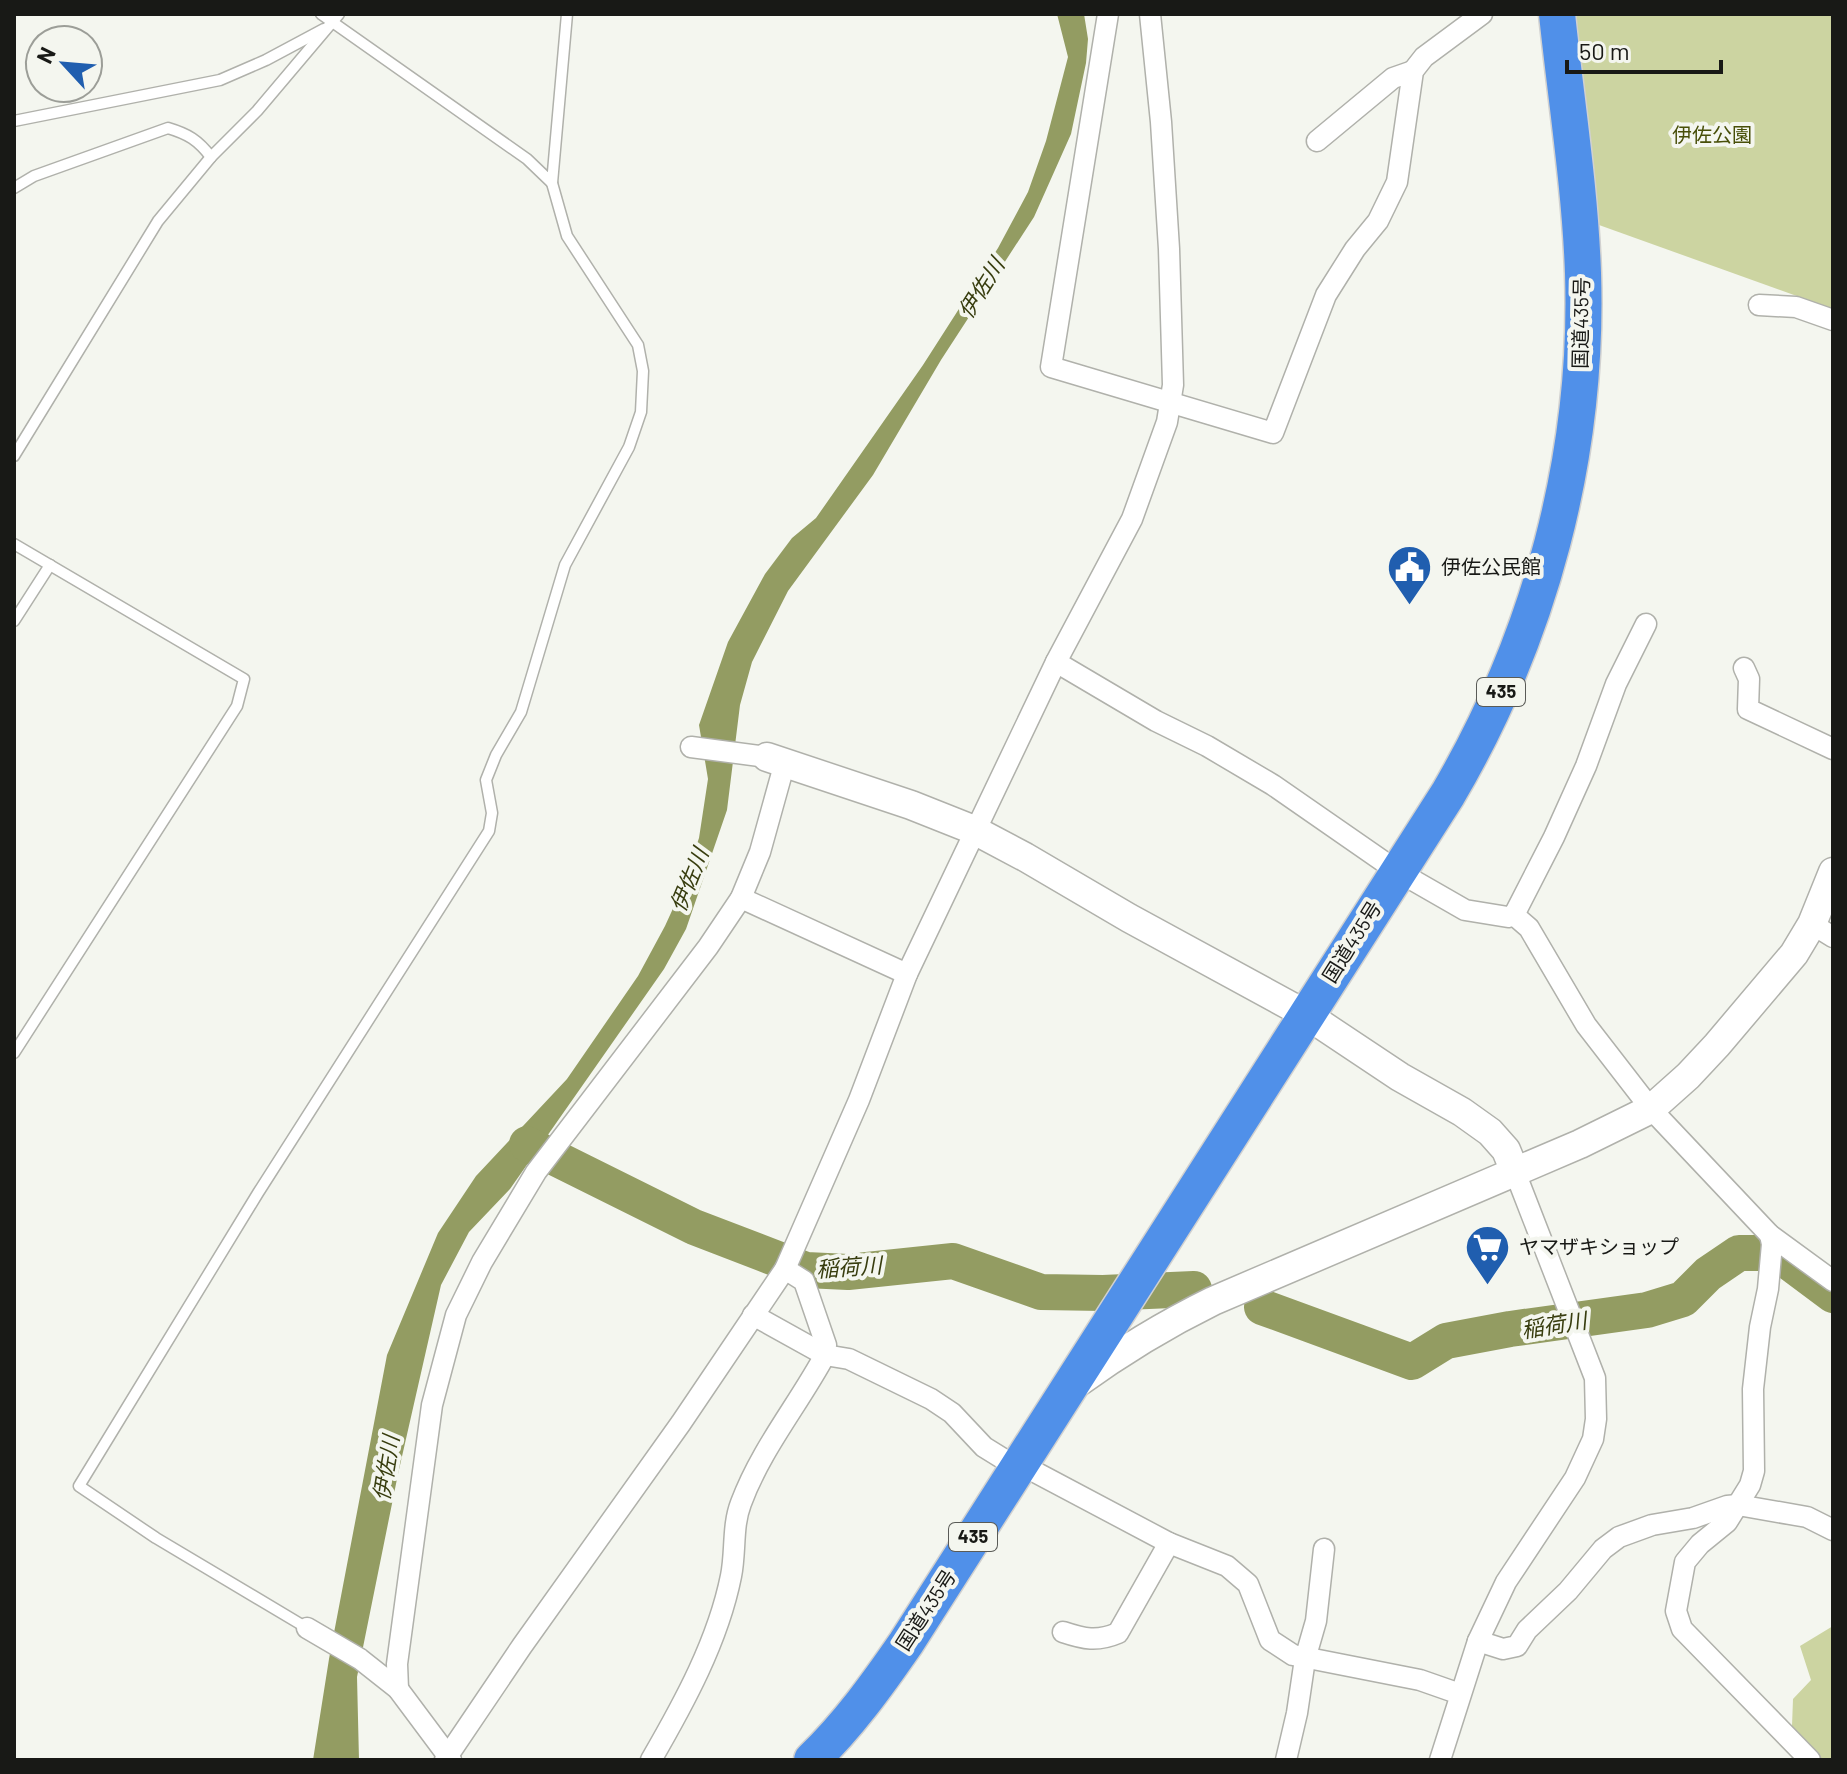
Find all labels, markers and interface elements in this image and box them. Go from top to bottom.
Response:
north arrow [24,24,104,104]
scale bar [1567,24,1721,74]
text: 50 m [1579,36,1630,65]
text: N [30,43,60,67]
park label: 伊佐公園 [1672,122,1752,146]
water label: 伊佐川 [952,251,1010,322]
street label: 国道435号 [1567,277,1593,369]
public building icon: 伊佐公民館 [1386,543,1434,606]
place label: 伊佐公民館 [1441,554,1541,578]
road number: 435 [1477,678,1525,706]
water label: 伊佐川 [664,842,713,915]
street label: 国道435号 [1317,896,1386,987]
supermarket icon: ヤマザキショップ [1464,1223,1512,1286]
place label: ヤマザキショップ [1519,1234,1679,1258]
water label: 稲荷川 [815,1251,885,1281]
water label: 稲荷川 [1519,1306,1590,1342]
water label: 伊佐川 [367,1431,403,1502]
road number: 435 [949,1523,997,1551]
street label: 国道435号 [890,1565,960,1654]

